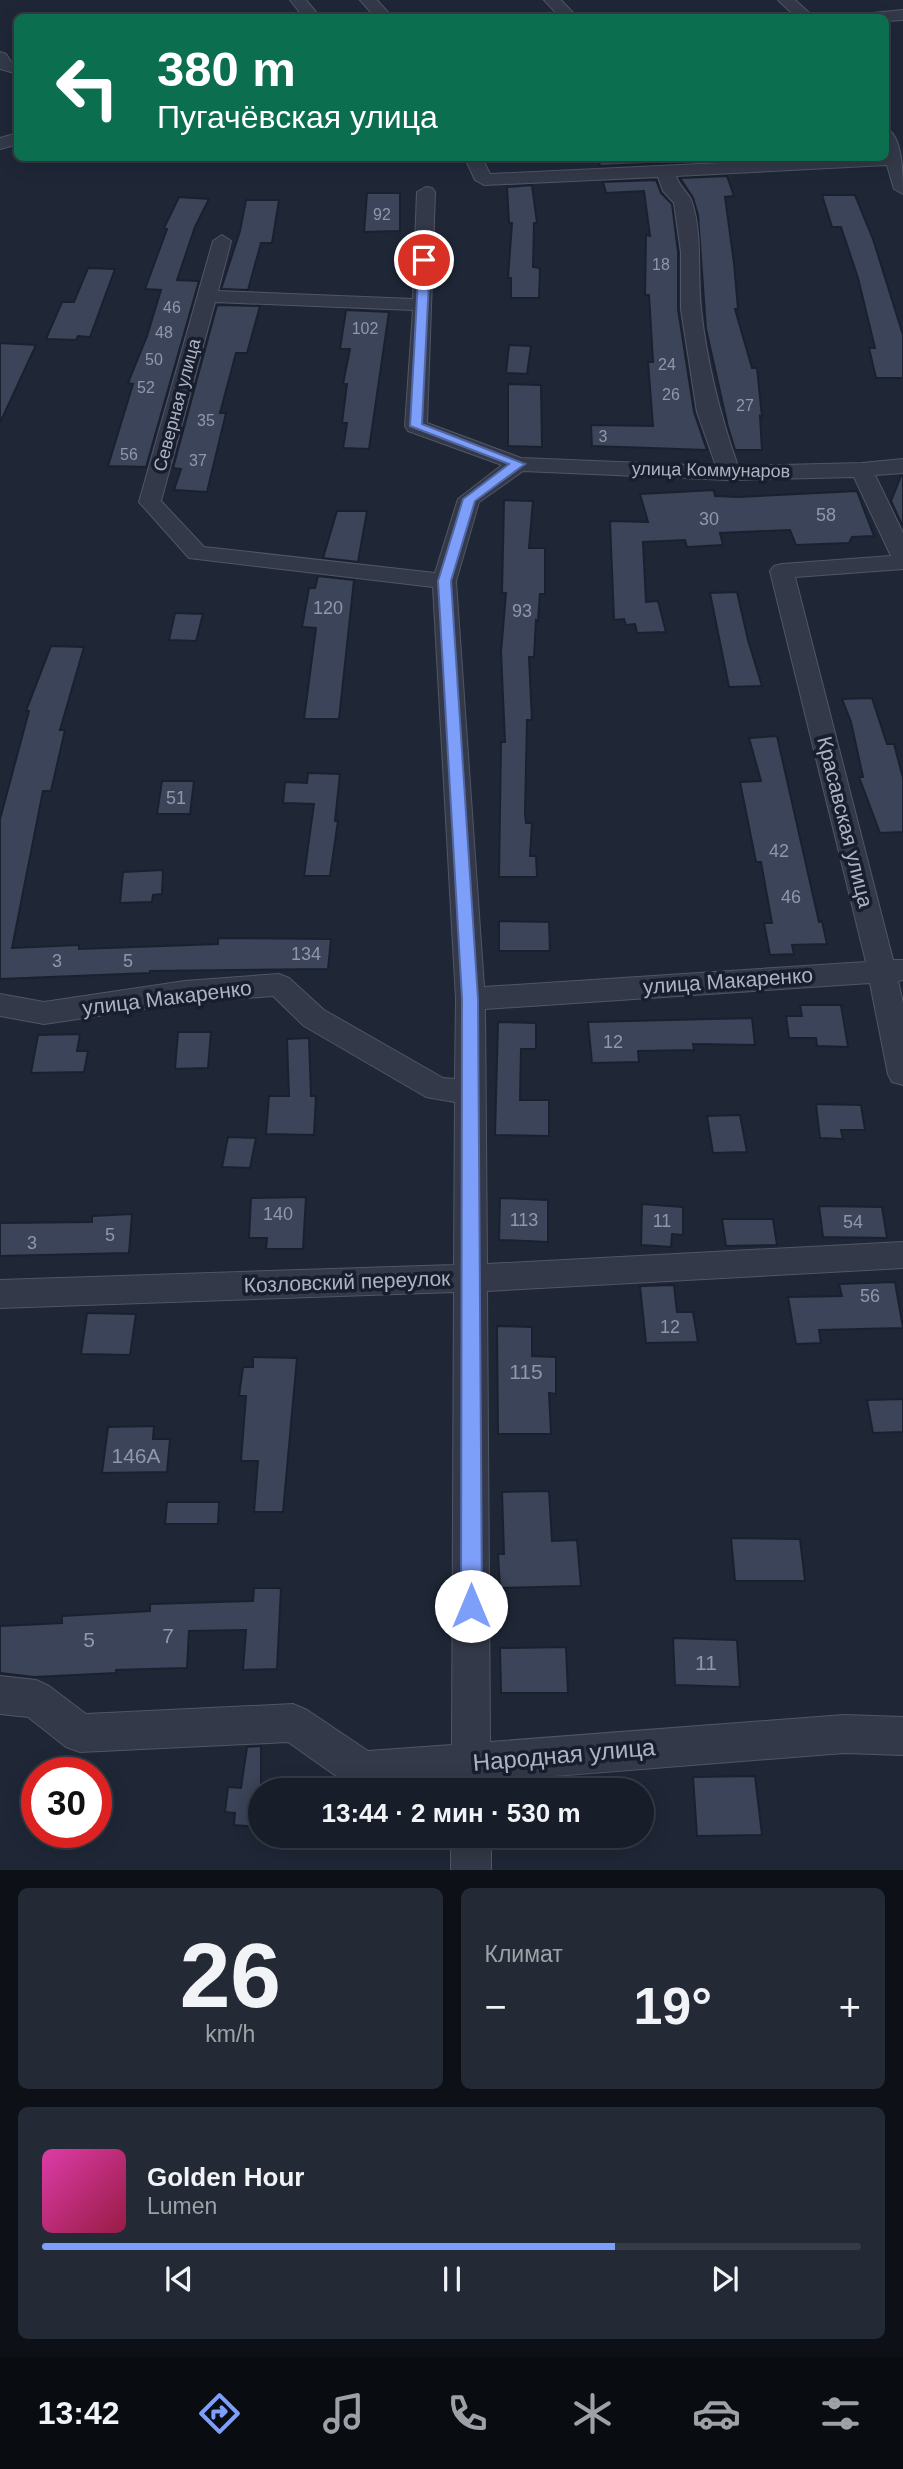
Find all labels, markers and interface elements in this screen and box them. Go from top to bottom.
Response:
icon: left [42,42,133,133]
text: 380 m [157,42,296,96]
text: Пугачёвская улица [157,99,438,135]
house number: 92 [373,206,391,223]
pin [394,230,454,290]
icon: arrive [405,241,443,279]
house number: 18 [652,256,670,273]
house number: 46 [163,299,181,316]
house number: 102 [352,320,378,337]
house number: 48 [155,324,173,341]
street label: Северная улица [150,335,205,474]
house number: 50 [145,351,163,368]
house number: 24 [658,356,676,373]
house number: 52 [137,379,155,396]
house number: 26 [662,386,680,403]
house number: 27 [736,397,754,414]
house number: 35 [197,412,215,429]
house number: 3 [599,428,608,445]
house number: 56 [120,446,138,463]
house number: 37 [189,452,207,469]
street label: улица Коммунаров [632,459,790,481]
house number: 58 [816,505,836,525]
house number: 30 [699,509,719,529]
house number: 120 [313,598,343,618]
house number: 93 [512,601,532,621]
street label: Красавская улица [813,734,878,910]
house number: 51 [166,788,186,808]
house number: 42 [769,841,789,861]
house number: 46 [781,887,801,907]
house number: 134 [291,944,321,964]
house number: 3 [52,951,62,971]
house number: 5 [123,951,133,971]
street label: улица Макаренко [642,963,814,998]
street label: улица Макаренко [81,976,253,1019]
house number: 12 [603,1032,623,1052]
house number: 140 [263,1204,293,1224]
house number: 113 [510,1210,538,1230]
house number: 11 [653,1211,671,1231]
house number: 54 [843,1212,863,1232]
house number: 5 [105,1225,115,1245]
house number: 3 [27,1233,37,1253]
street label: Козловский переулок [243,1266,451,1297]
house number: 56 [860,1286,880,1306]
house number: 12 [660,1317,680,1337]
house number: 115 [509,1360,543,1383]
house number: 146А [111,1444,161,1467]
position arrow [434,1569,508,1643]
house number: 7 [162,1624,174,1647]
house number: 5 [83,1628,95,1651]
house number: 11 [695,1651,717,1674]
street label: Народная улица [472,1733,657,1776]
speed limit sign: 30 [21,1757,112,1848]
text: 13:44 · 2 мин · 530 m [321,1798,581,1828]
text: 26 [180,1925,281,2026]
text: Климат [485,1941,563,1967]
text: 19° [633,1977,712,2035]
text: − [485,1986,507,2028]
text: + [839,1986,861,2028]
text: km/h [205,2021,255,2047]
text: Golden Hour [147,2162,304,2192]
text: Lumen [147,2193,217,2219]
icon: previous [160,2260,198,2298]
icon: pause [433,2260,471,2298]
icon: next [706,2260,744,2298]
icon: directions [195,2389,244,2438]
icon: music [319,2389,368,2438]
icon: phone [443,2389,492,2438]
icon: climate [568,2389,617,2438]
icon: car [692,2389,741,2438]
icon: filters [816,2389,865,2438]
text: 13:42 [38,2395,119,2431]

